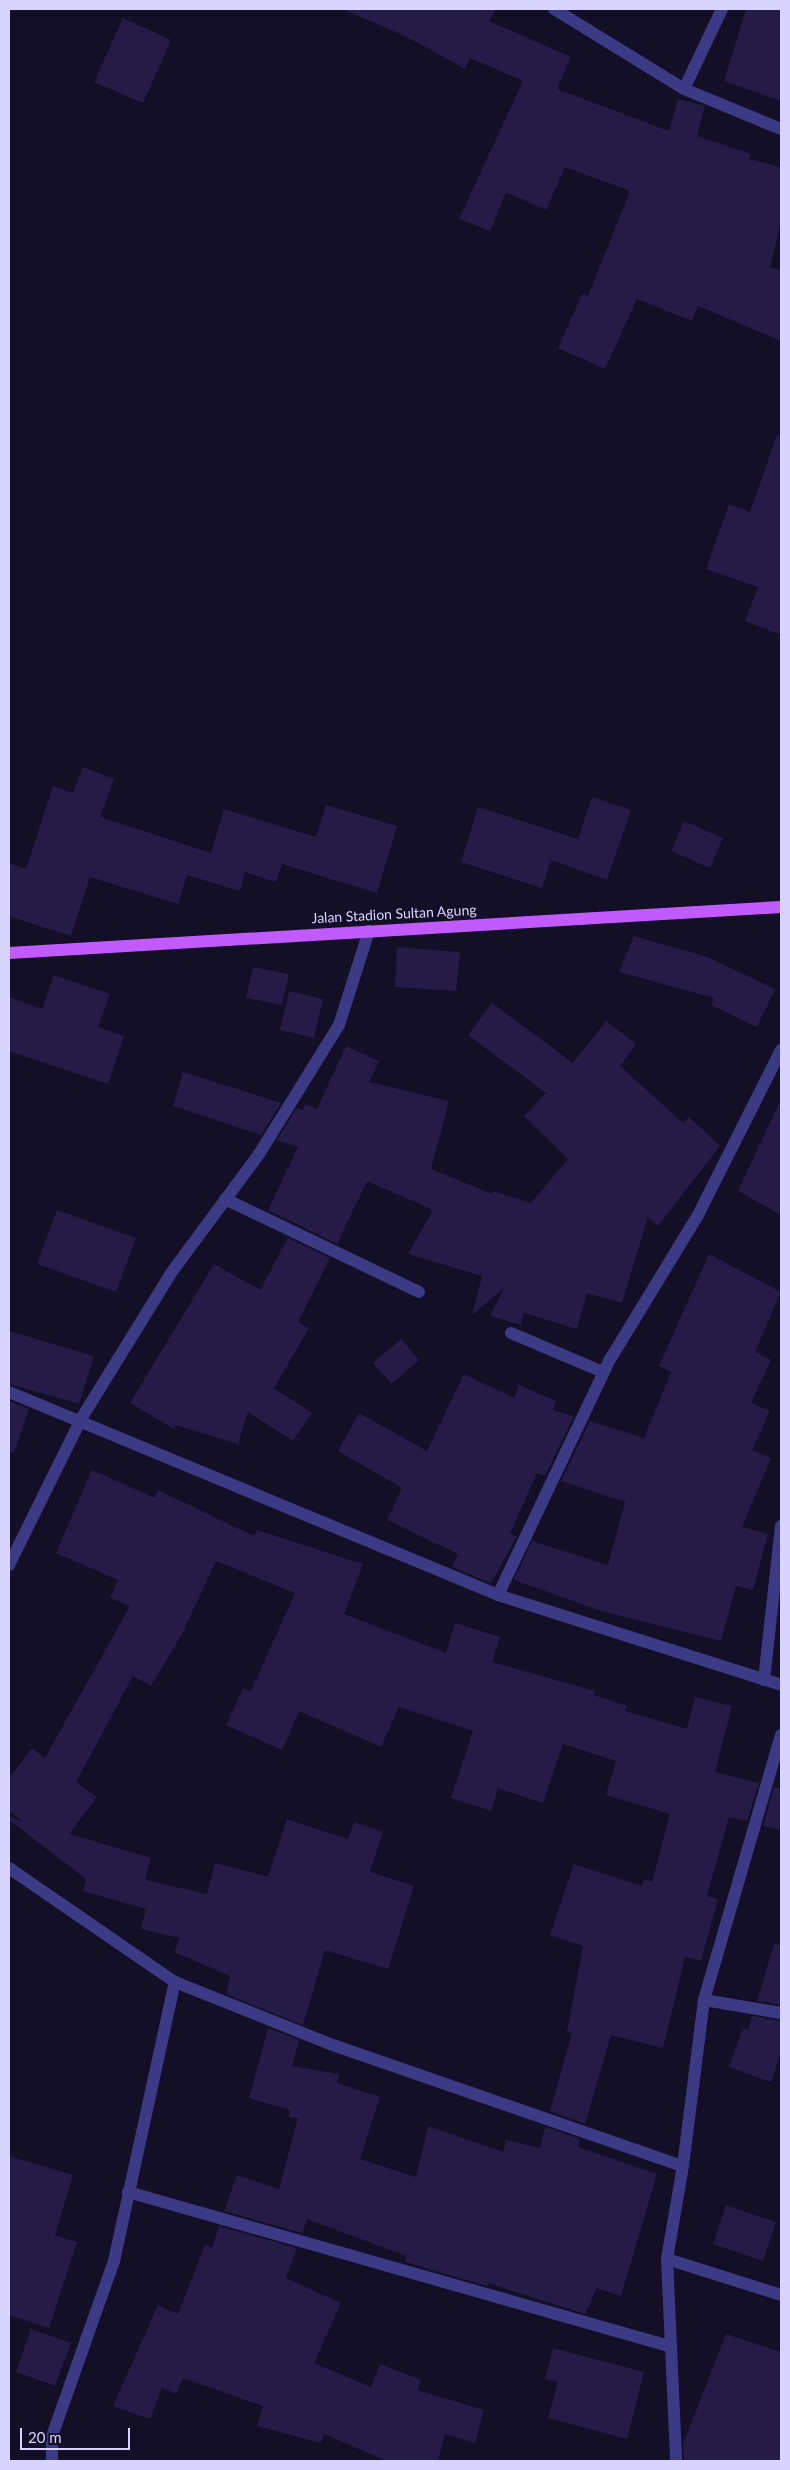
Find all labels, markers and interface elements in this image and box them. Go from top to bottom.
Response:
street label: Jalan Stadion Sultan Agung [311,901,477,927]
scale bar [22,2418,132,2450]
text: 20 m [28,2428,62,2446]

